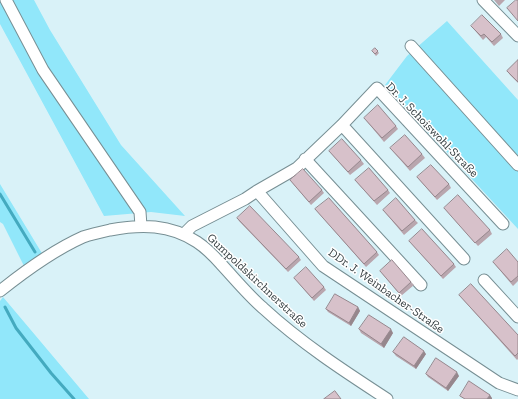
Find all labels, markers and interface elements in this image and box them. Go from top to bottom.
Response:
street label: Dr. J. Schoiswohl-Straße [383,80,481,180]
street label: Gumpoldskirchnerstraße [204,231,310,331]
street label: DDr. J. Weinbacher-Straße [325,246,447,336]

